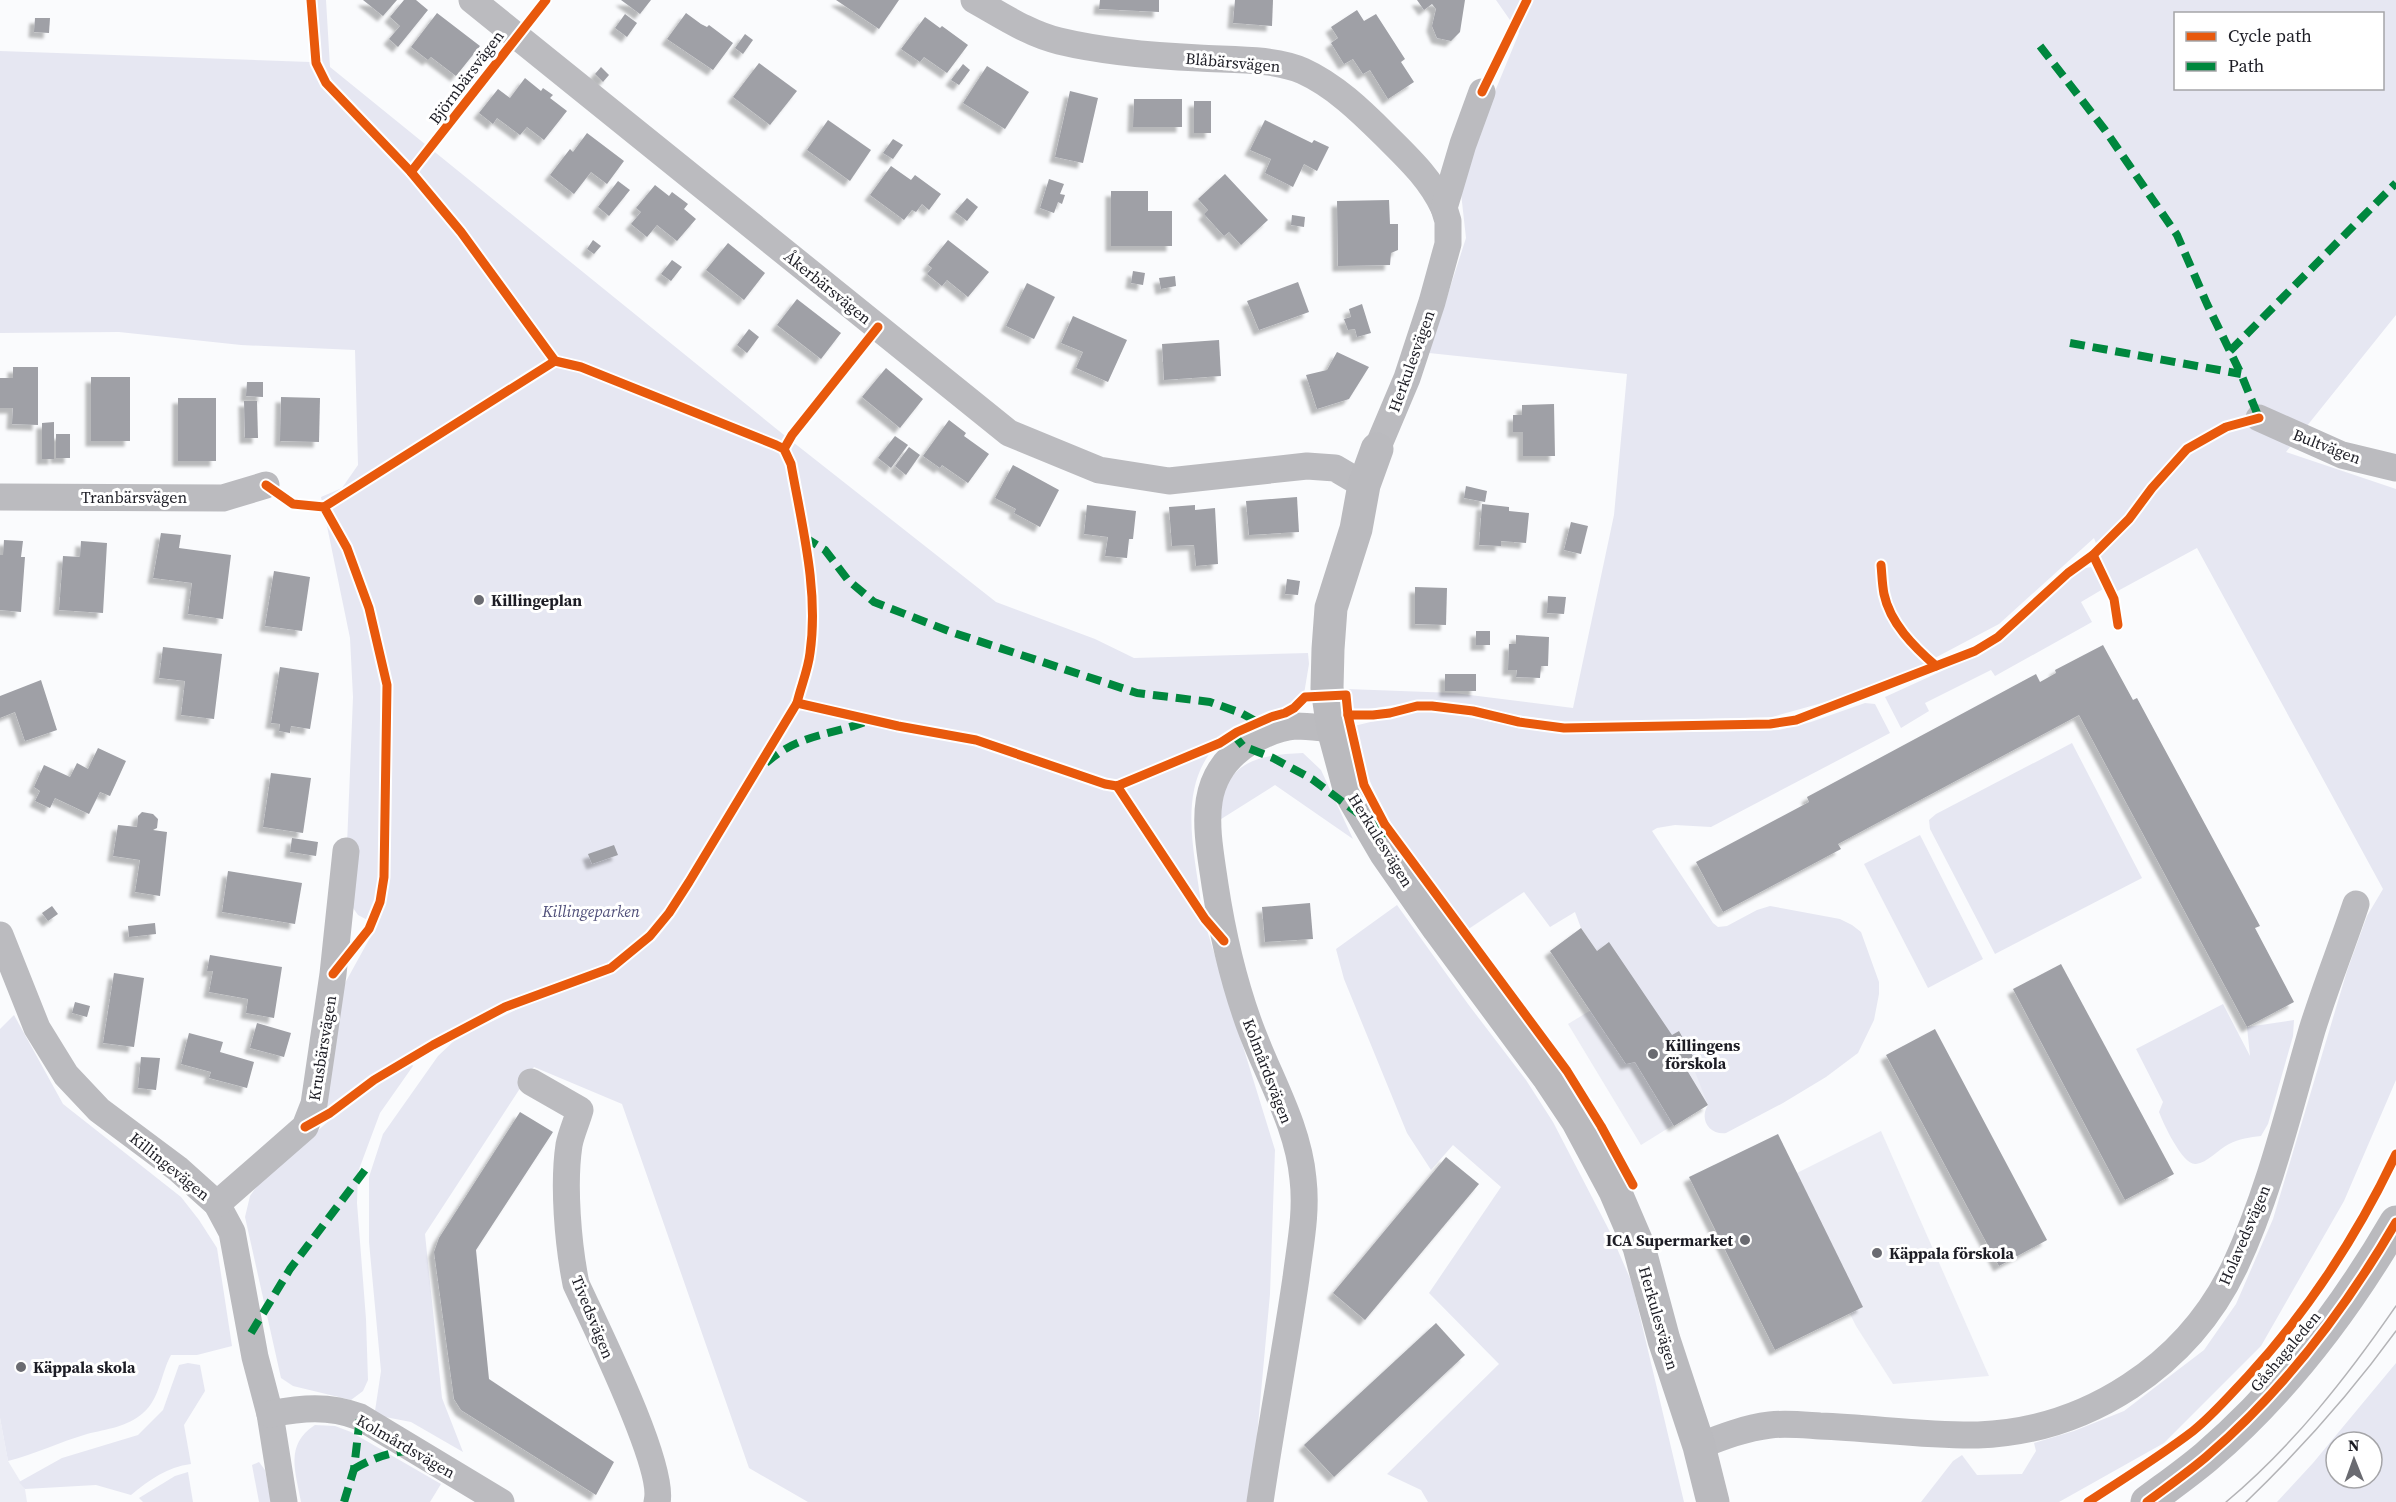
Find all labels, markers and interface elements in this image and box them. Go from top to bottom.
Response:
legend [2174,12,2384,90]
text: Cycle path [2228,23,2312,48]
street label: Björnbärsvägen [423,25,509,128]
street label: Blåbärsvägen [1185,47,1282,77]
text: Path [2228,53,2265,78]
street label: Åkerbärsvägen [780,245,877,329]
street label: Herkulesvägen [1382,307,1440,415]
street label: Bultvägen [2290,423,2364,469]
street label: Tranbärsvägen [81,486,187,508]
place label: Killingeplan [491,589,582,611]
marker: Killingeplan [472,593,486,607]
street label: Herkulesvägen [1343,789,1419,891]
park label: Killingeparken [541,900,640,922]
street label: Krusbärsvägen [303,994,341,1102]
street label: Kolmårdsvägen [1238,1015,1298,1127]
place label: Killingens förskola [1665,1034,1740,1074]
marker: Killingens förskola [1646,1047,1660,1061]
street label: Killingevägen [125,1127,215,1205]
street label: Holavedsvägen [2213,1181,2275,1289]
place label: ICA Supermarket [1606,1229,1733,1251]
marker: ICA Supermarket [1738,1233,1752,1247]
place label: Käppala förskola [1889,1242,2014,1264]
marker: Käppala förskola [1870,1246,1884,1260]
street label: Herkulesvägen [1634,1264,1684,1373]
street label: Tivedsvägen [566,1272,620,1362]
street label: Gåshagaleden [2245,1306,2326,1396]
place label: Käppala skola [33,1356,136,1378]
marker: Käppala skola [14,1360,28,1374]
street label: Kolmårdsvägen [353,1409,460,1483]
north arrow [2324,1430,2384,1490]
text: N [2348,1434,2360,1456]

